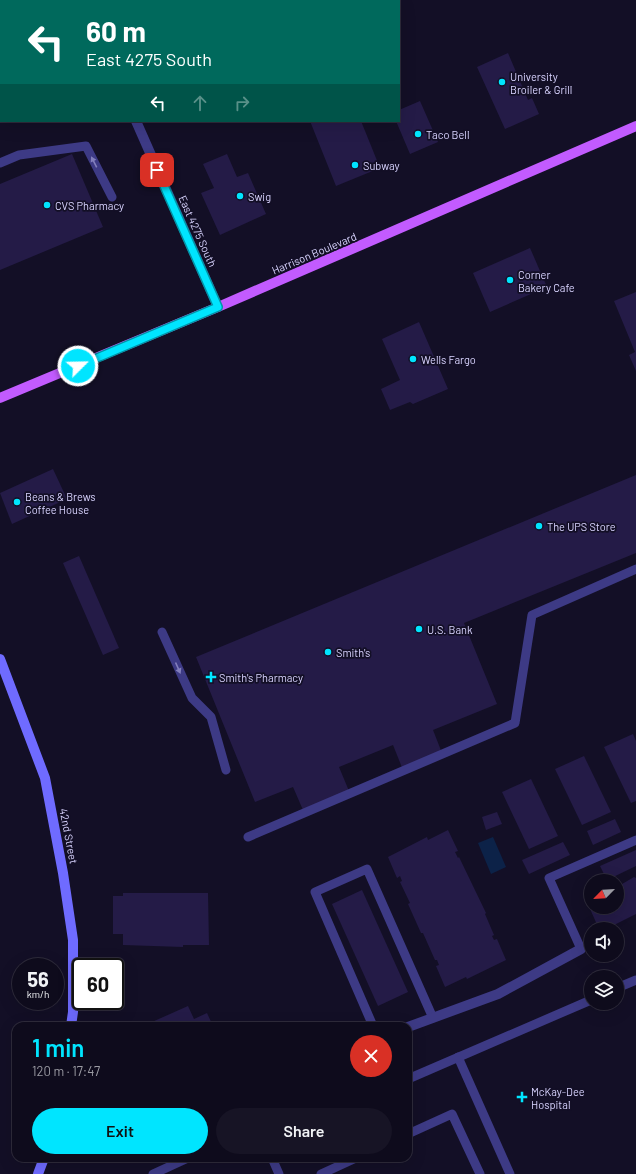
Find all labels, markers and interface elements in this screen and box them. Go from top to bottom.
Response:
text: 60 m [86,14,146,48]
icon: left [20,16,72,68]
text: East 4275 South [86,48,212,70]
place label: University Broiler & Grill [510,70,572,96]
marker: University Broiler & Grill [497,77,507,87]
icon: left [147,92,169,114]
icon: ahead [189,92,211,114]
icon: right [231,92,253,114]
place label: Taco Bell [426,128,469,141]
marker: Taco Bell [413,129,423,139]
pin [140,153,174,187]
one-way arrow [91,157,97,168]
icon: arrive [146,159,168,181]
place label: Subway [363,159,400,172]
marker: Subway [350,160,360,170]
place label: Swig [248,190,271,203]
marker: Swig [235,191,245,201]
street label: East 4275 South [176,193,220,269]
place label: CVS Pharmacy [55,199,124,212]
marker: CVS Pharmacy [42,200,52,210]
street label: Harrison Boulevard [270,229,358,277]
place label: Corner Bakery Cafe [518,268,575,294]
marker: Corner Bakery Cafe [505,275,515,285]
position arrow [57,345,99,387]
place label: Wells Fargo [421,353,476,366]
marker: Wells Fargo [408,354,418,364]
place label: Beans & Brews Coffee House [25,490,96,516]
marker: Beans & Brews Coffee House [12,497,22,507]
place label: The UPS Store [547,520,616,533]
marker: The UPS Store [534,521,544,531]
place label: U.S. Bank [427,623,473,636]
marker: U.S. Bank [414,624,424,634]
place label: Smith's [336,646,370,659]
marker: Smith's [323,647,333,657]
one-way arrow [175,662,181,673]
place label: Smith's Pharmacy [219,671,303,684]
marker: Smith's Pharmacy [206,672,216,682]
street label: 42nd Street [57,807,81,865]
north arrow [584,874,624,914]
map controls [584,874,624,1010]
button: sound [584,922,624,962]
speed limit sign: 60 [72,958,124,1010]
text: 56 [27,967,49,991]
button: layers [584,970,624,1010]
text: km/h [27,988,49,1000]
text: 1 min [32,1033,84,1062]
button: close [350,1035,392,1077]
text: 120 m · 17:47 [32,1063,100,1079]
place label: McKay-Dee Hospital [531,1085,585,1111]
marker: McKay-Dee Hospital [516,1091,528,1103]
button: Exit [32,1108,208,1154]
button: Share [216,1108,392,1154]

